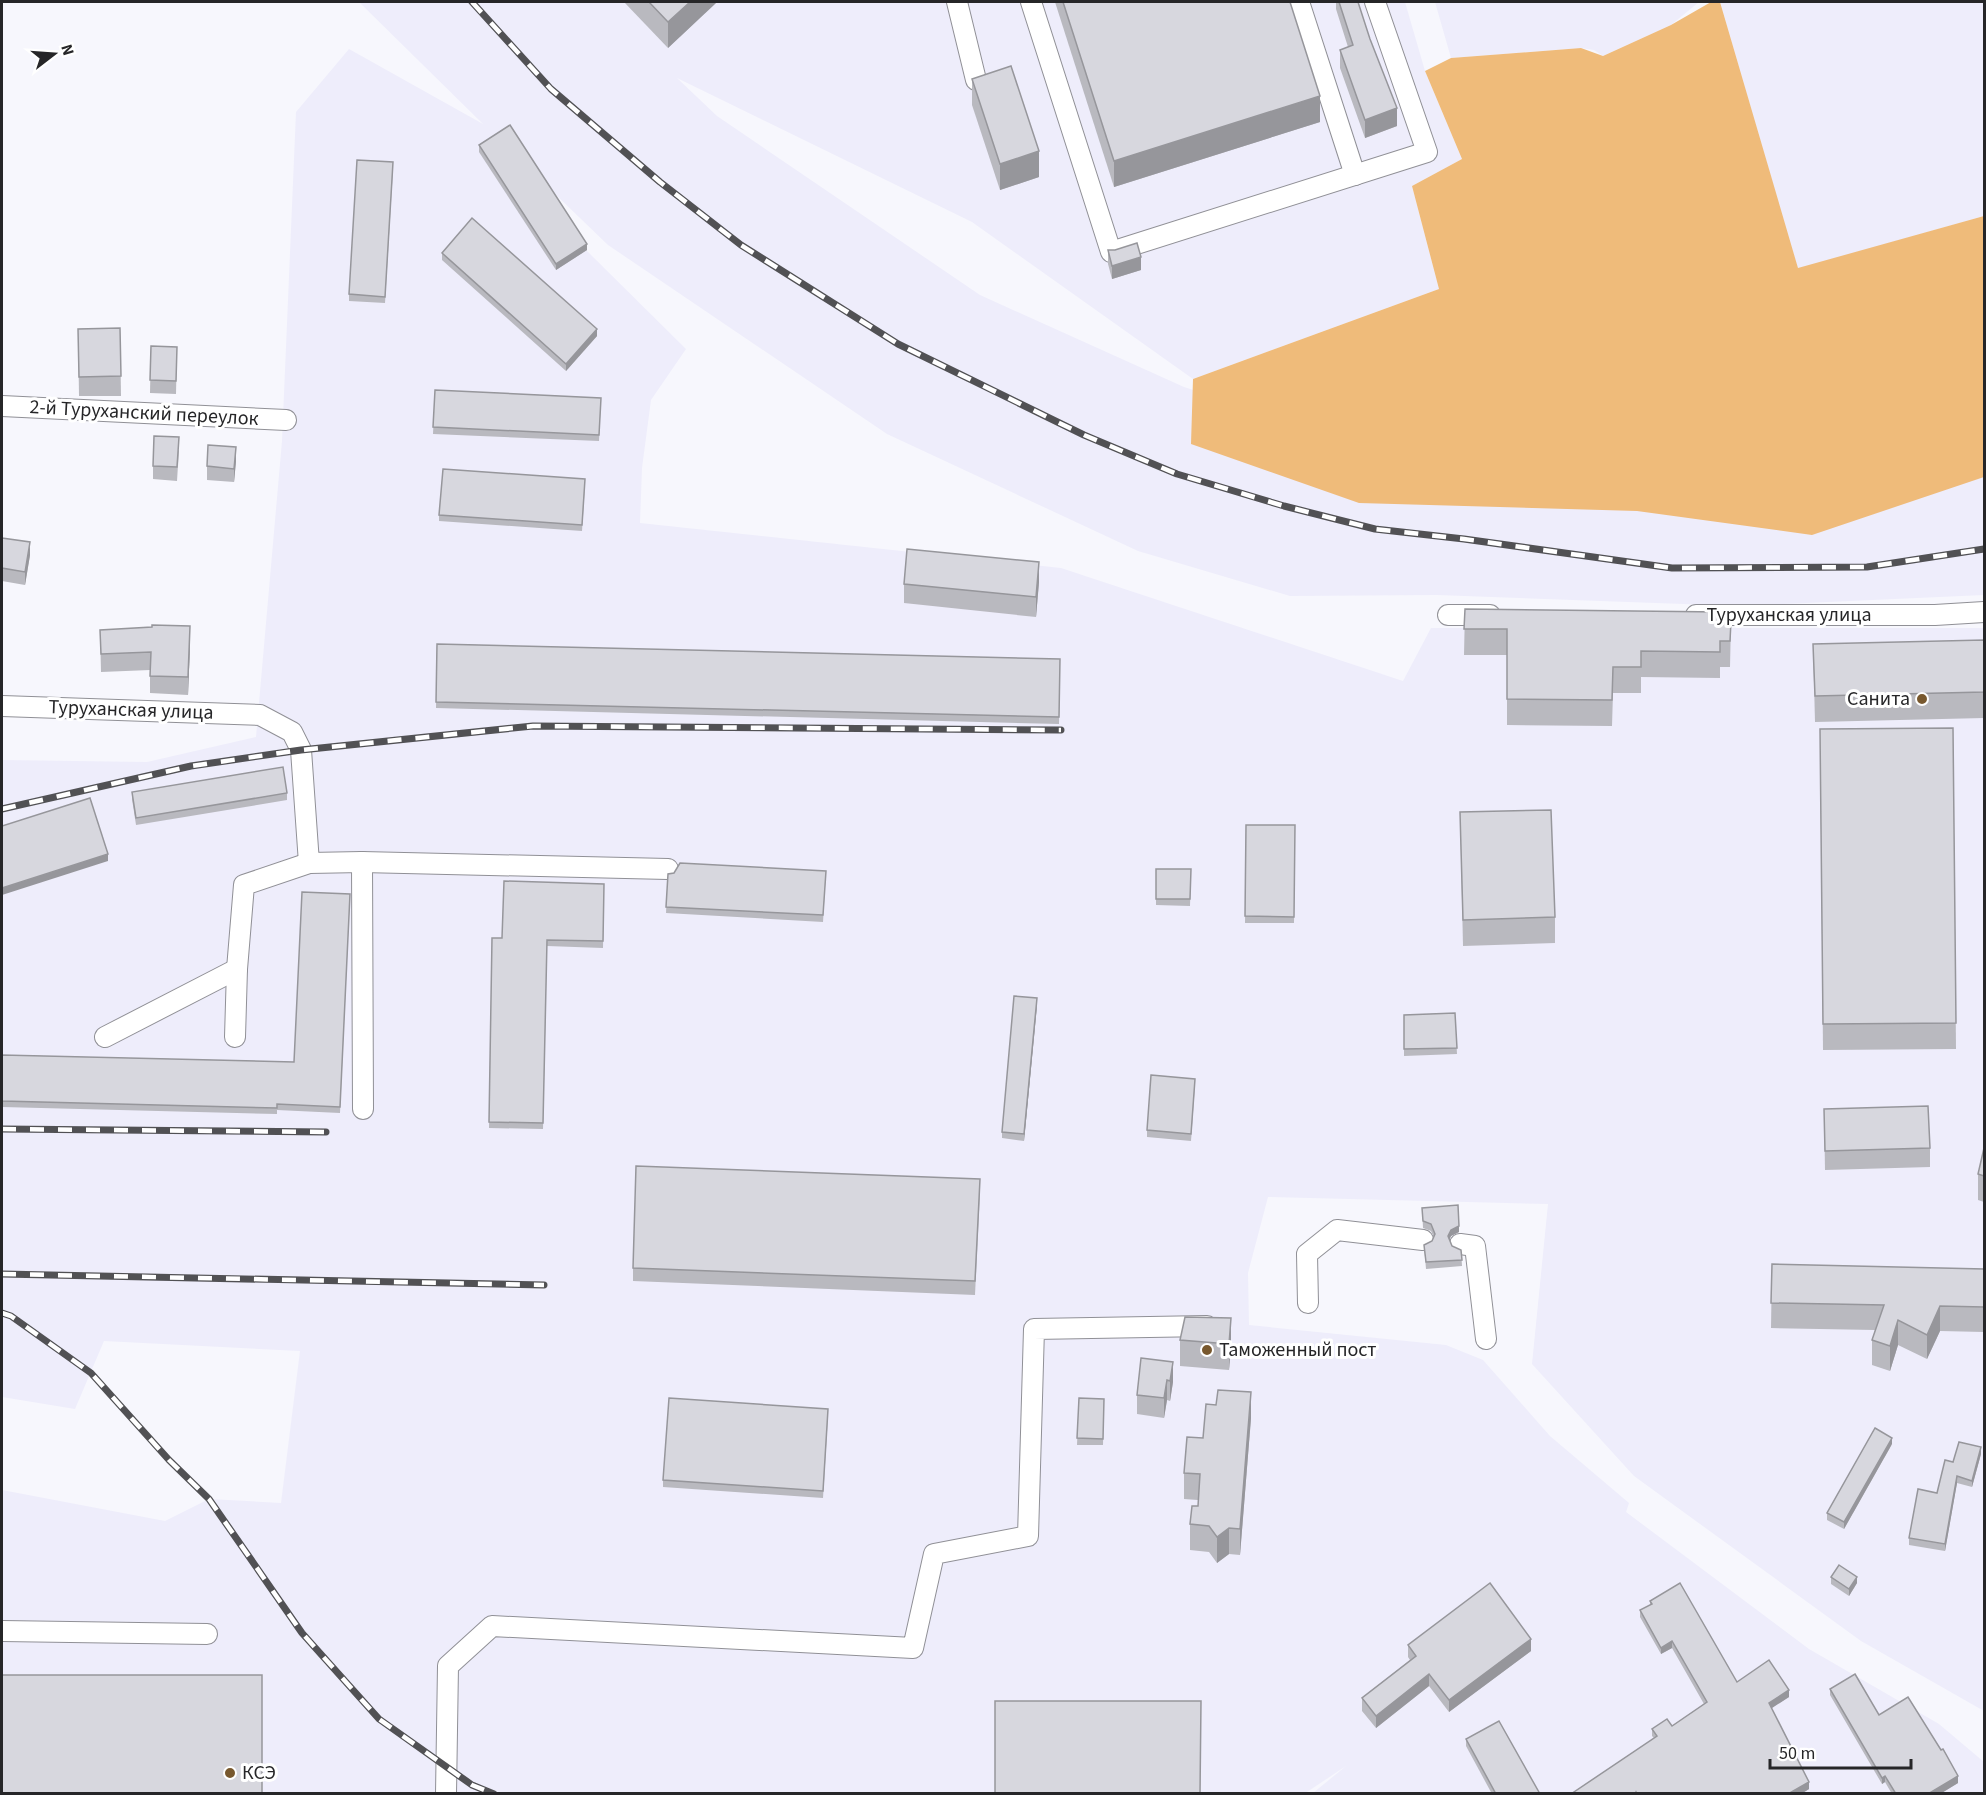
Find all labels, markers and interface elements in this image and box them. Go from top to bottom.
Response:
north arrow [24,24,84,84]
text: N [55,42,79,58]
street label: 2-й Туруханский переулок [29,393,259,433]
street label: Туруханская улица [1706,601,1872,629]
place label: Санита [1847,685,1910,713]
marker: Санита [1915,692,1929,706]
street label: Туруханская улица [48,693,214,727]
place label: Таможенный пост [1219,1336,1376,1364]
marker: Таможенный пост [1200,1343,1214,1357]
scale bar [1770,1732,1911,1770]
text: 50 m [1779,1741,1815,1766]
place label: КСЭ [242,1759,276,1787]
marker: КСЭ [223,1766,237,1780]

